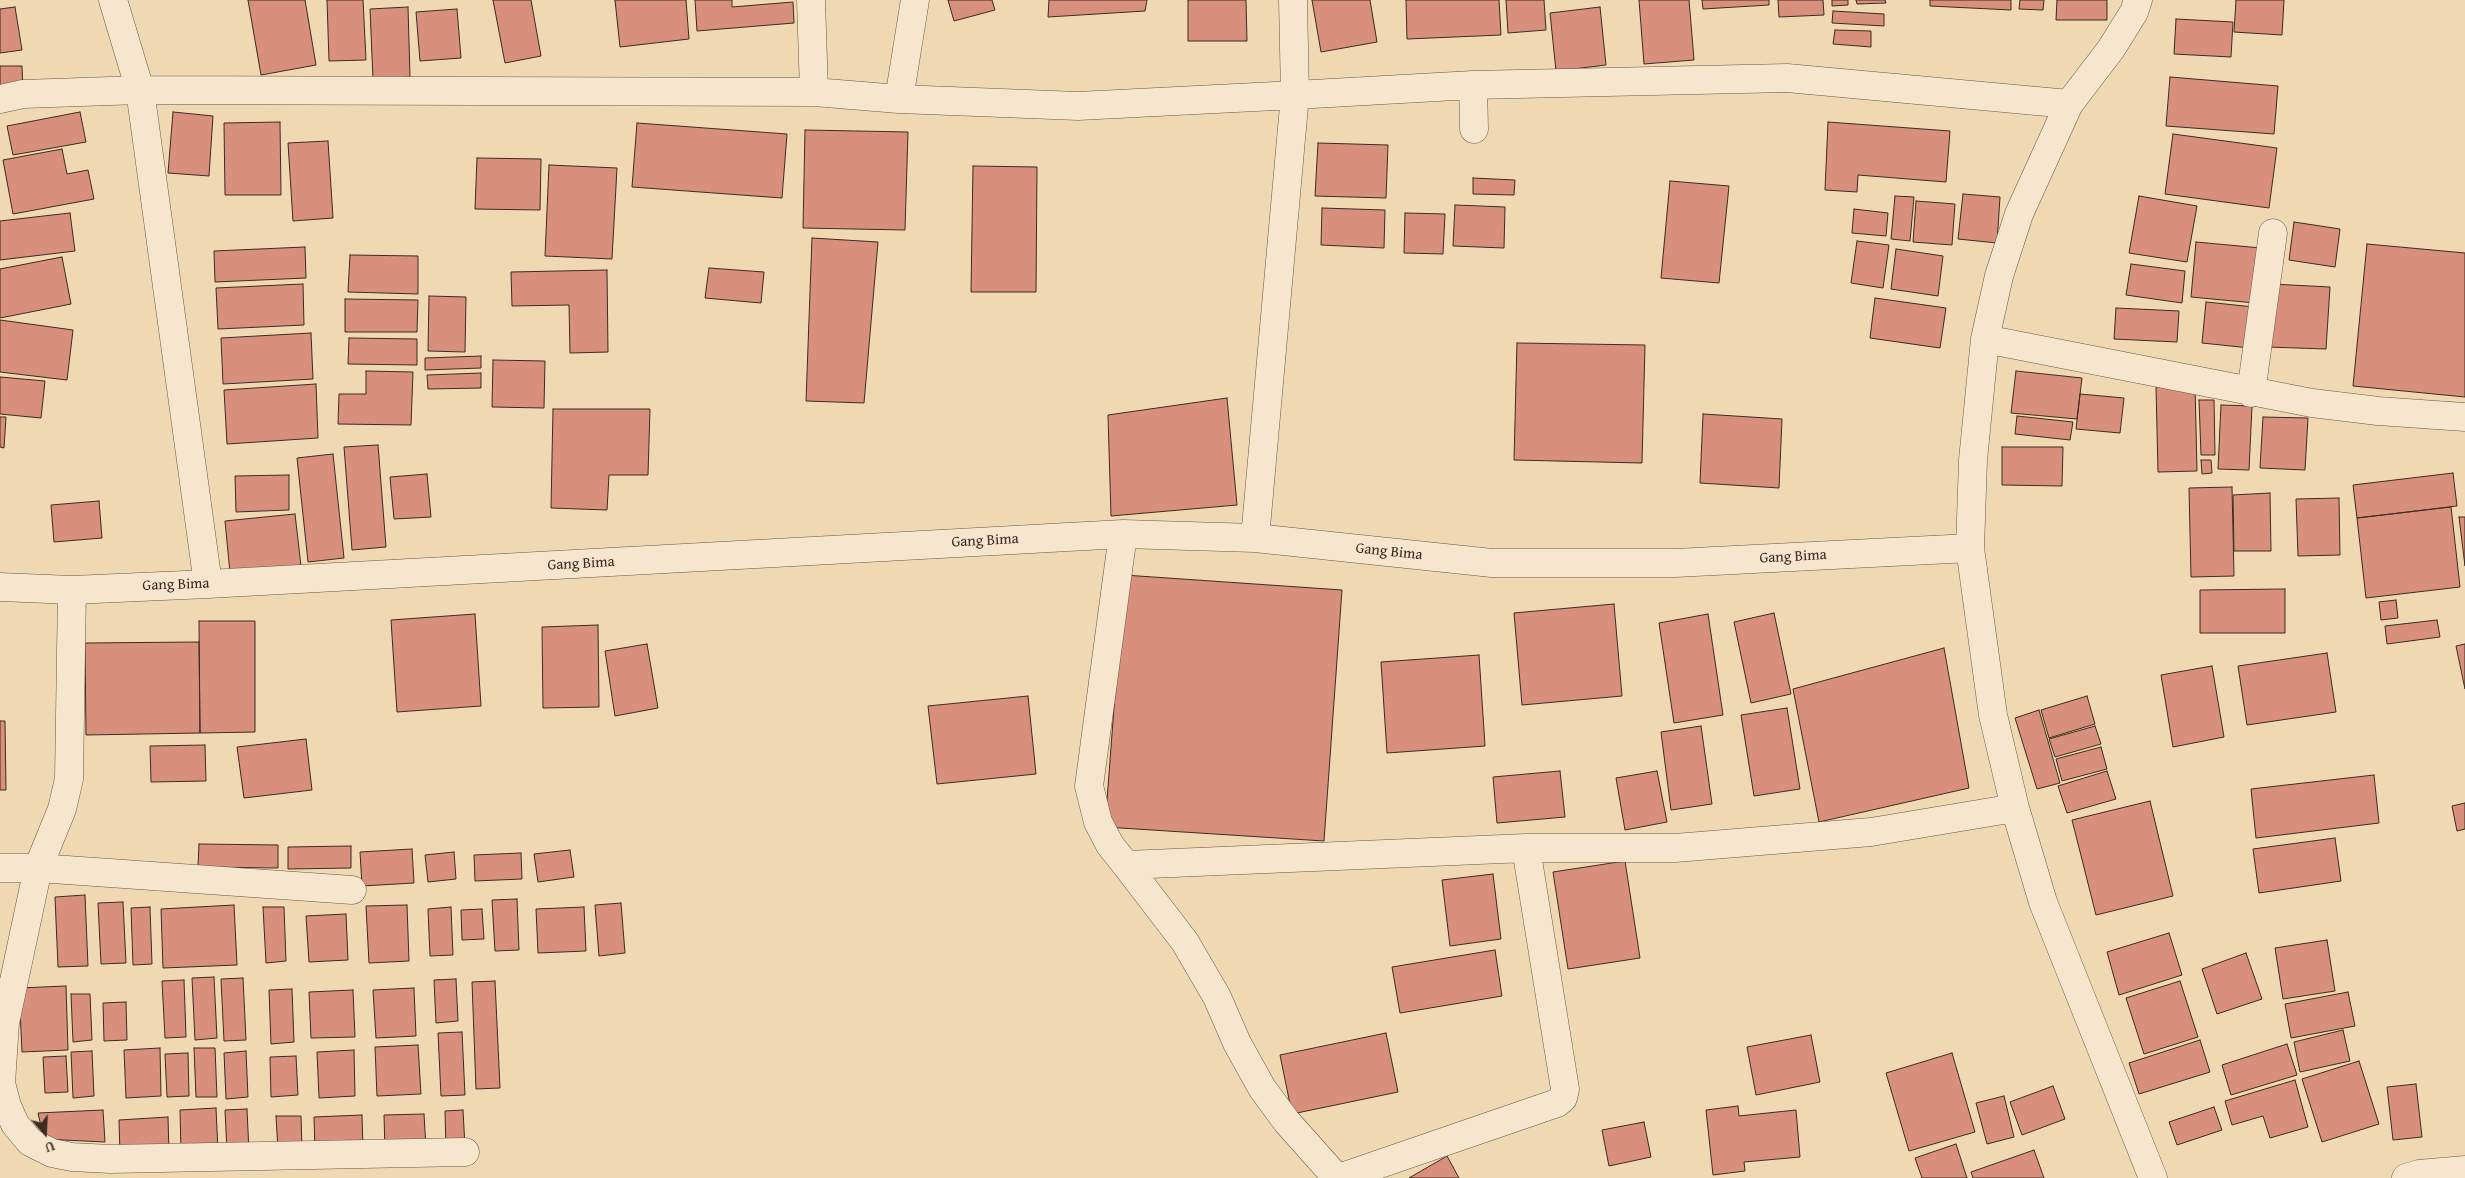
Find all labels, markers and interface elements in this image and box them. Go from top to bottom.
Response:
street label: Gang Bima [951,530,1019,552]
street label: Gang Bima [1355,540,1423,564]
street label: Gang Bima [1759,546,1827,568]
street label: Gang Bima [547,553,615,575]
street label: Gang Bima [142,575,210,595]
north arrow [20,1108,70,1158]
text: U [42,1136,58,1158]

